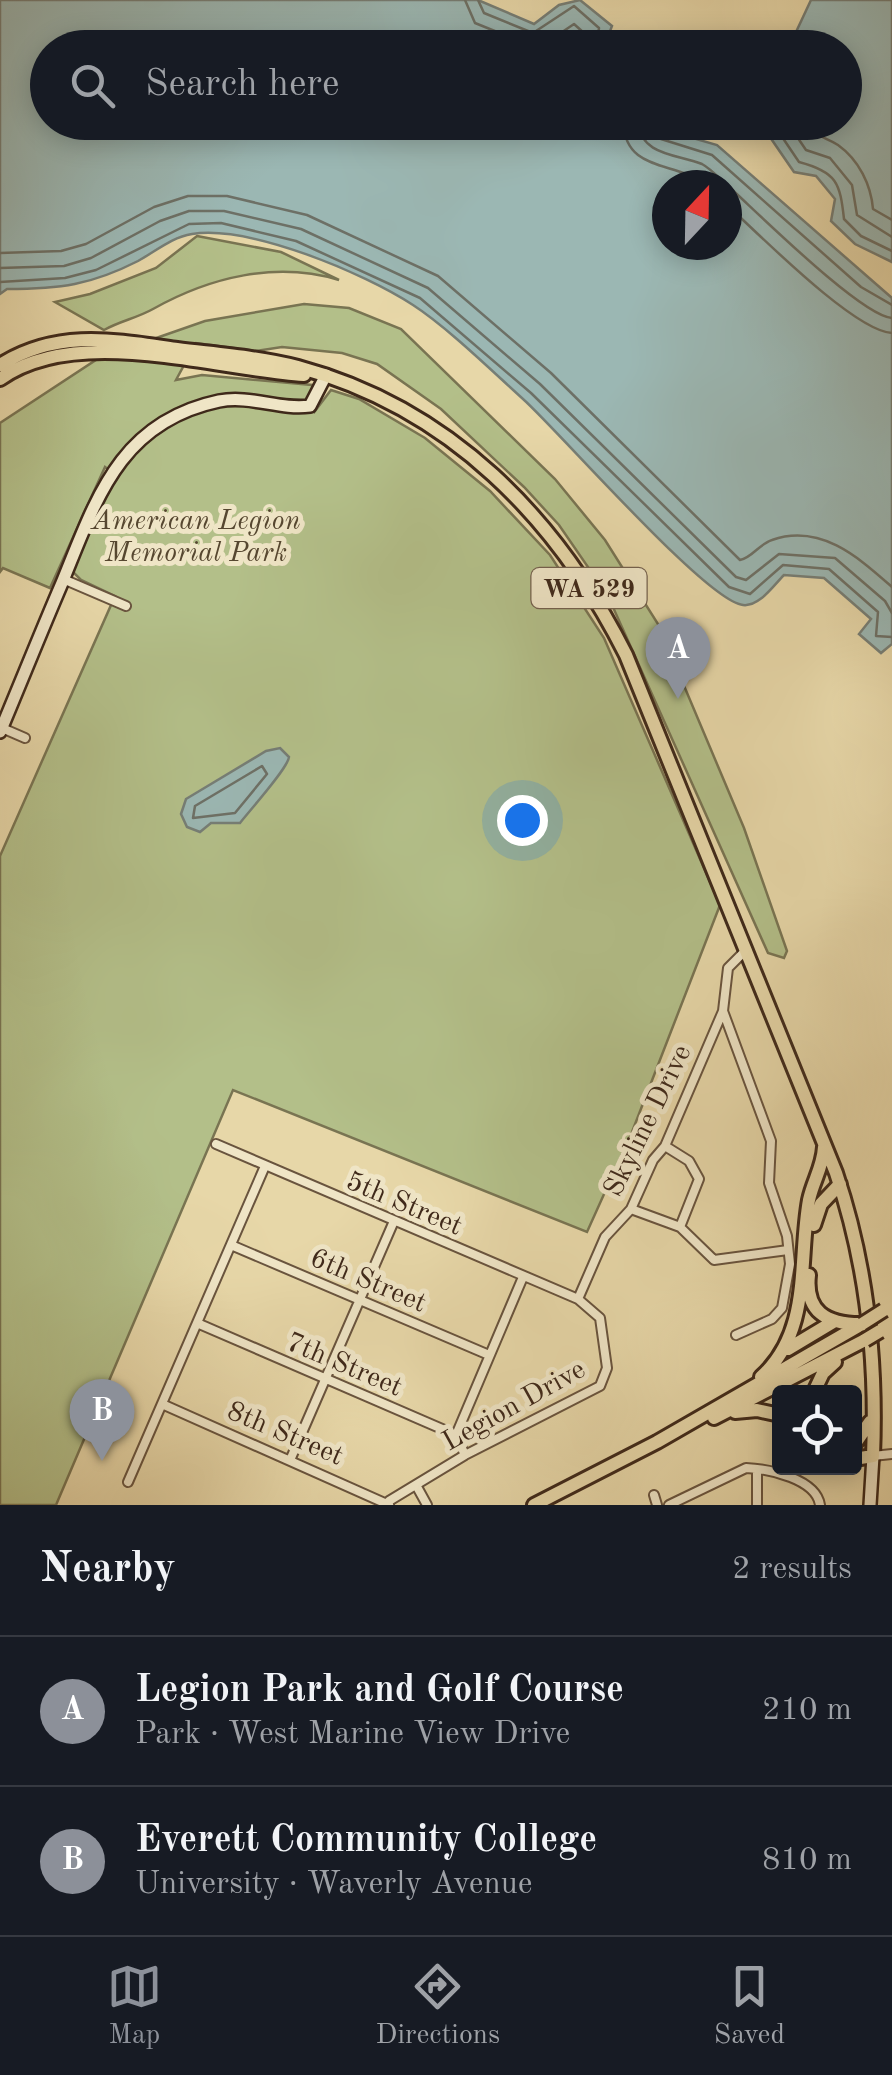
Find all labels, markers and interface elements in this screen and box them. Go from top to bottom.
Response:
search box [30,30,862,140]
icon: search [65,58,120,113]
text: Search here [145,66,340,104]
north arrow [652,170,742,260]
park label: American Legion Memorial Park [90,508,300,568]
road number: WA 529 [532,568,646,608]
pin: A [646,616,710,699]
your location [497,795,548,846]
street label: Skyline Drive [600,1041,697,1202]
street label: 5th Street [342,1168,466,1242]
street label: 6th Street [306,1245,430,1319]
street label: 7th Street [282,1329,406,1403]
street label: Legion Drive [438,1356,591,1457]
pin: B [70,1378,134,1461]
map controls [772,1385,862,1475]
button: locate [772,1385,862,1475]
street label: 8th Street [223,1398,347,1472]
text: Nearby [40,1549,176,1591]
text: 2 results [732,1554,852,1586]
text: Legion Park and Golf Course [135,1672,624,1710]
text: A [60,1695,85,1727]
text: 210 m [762,1695,852,1727]
text: Park · West Marine View Drive [135,1719,570,1751]
text: Everett Community College [135,1822,597,1860]
text: B [61,1845,84,1877]
text: 810 m [762,1845,852,1877]
text: University · Waverly Avenue [135,1869,533,1901]
tab: Map [107,1959,162,2054]
tab: Directions [376,1959,500,2054]
tab: Saved [714,1959,785,2054]

